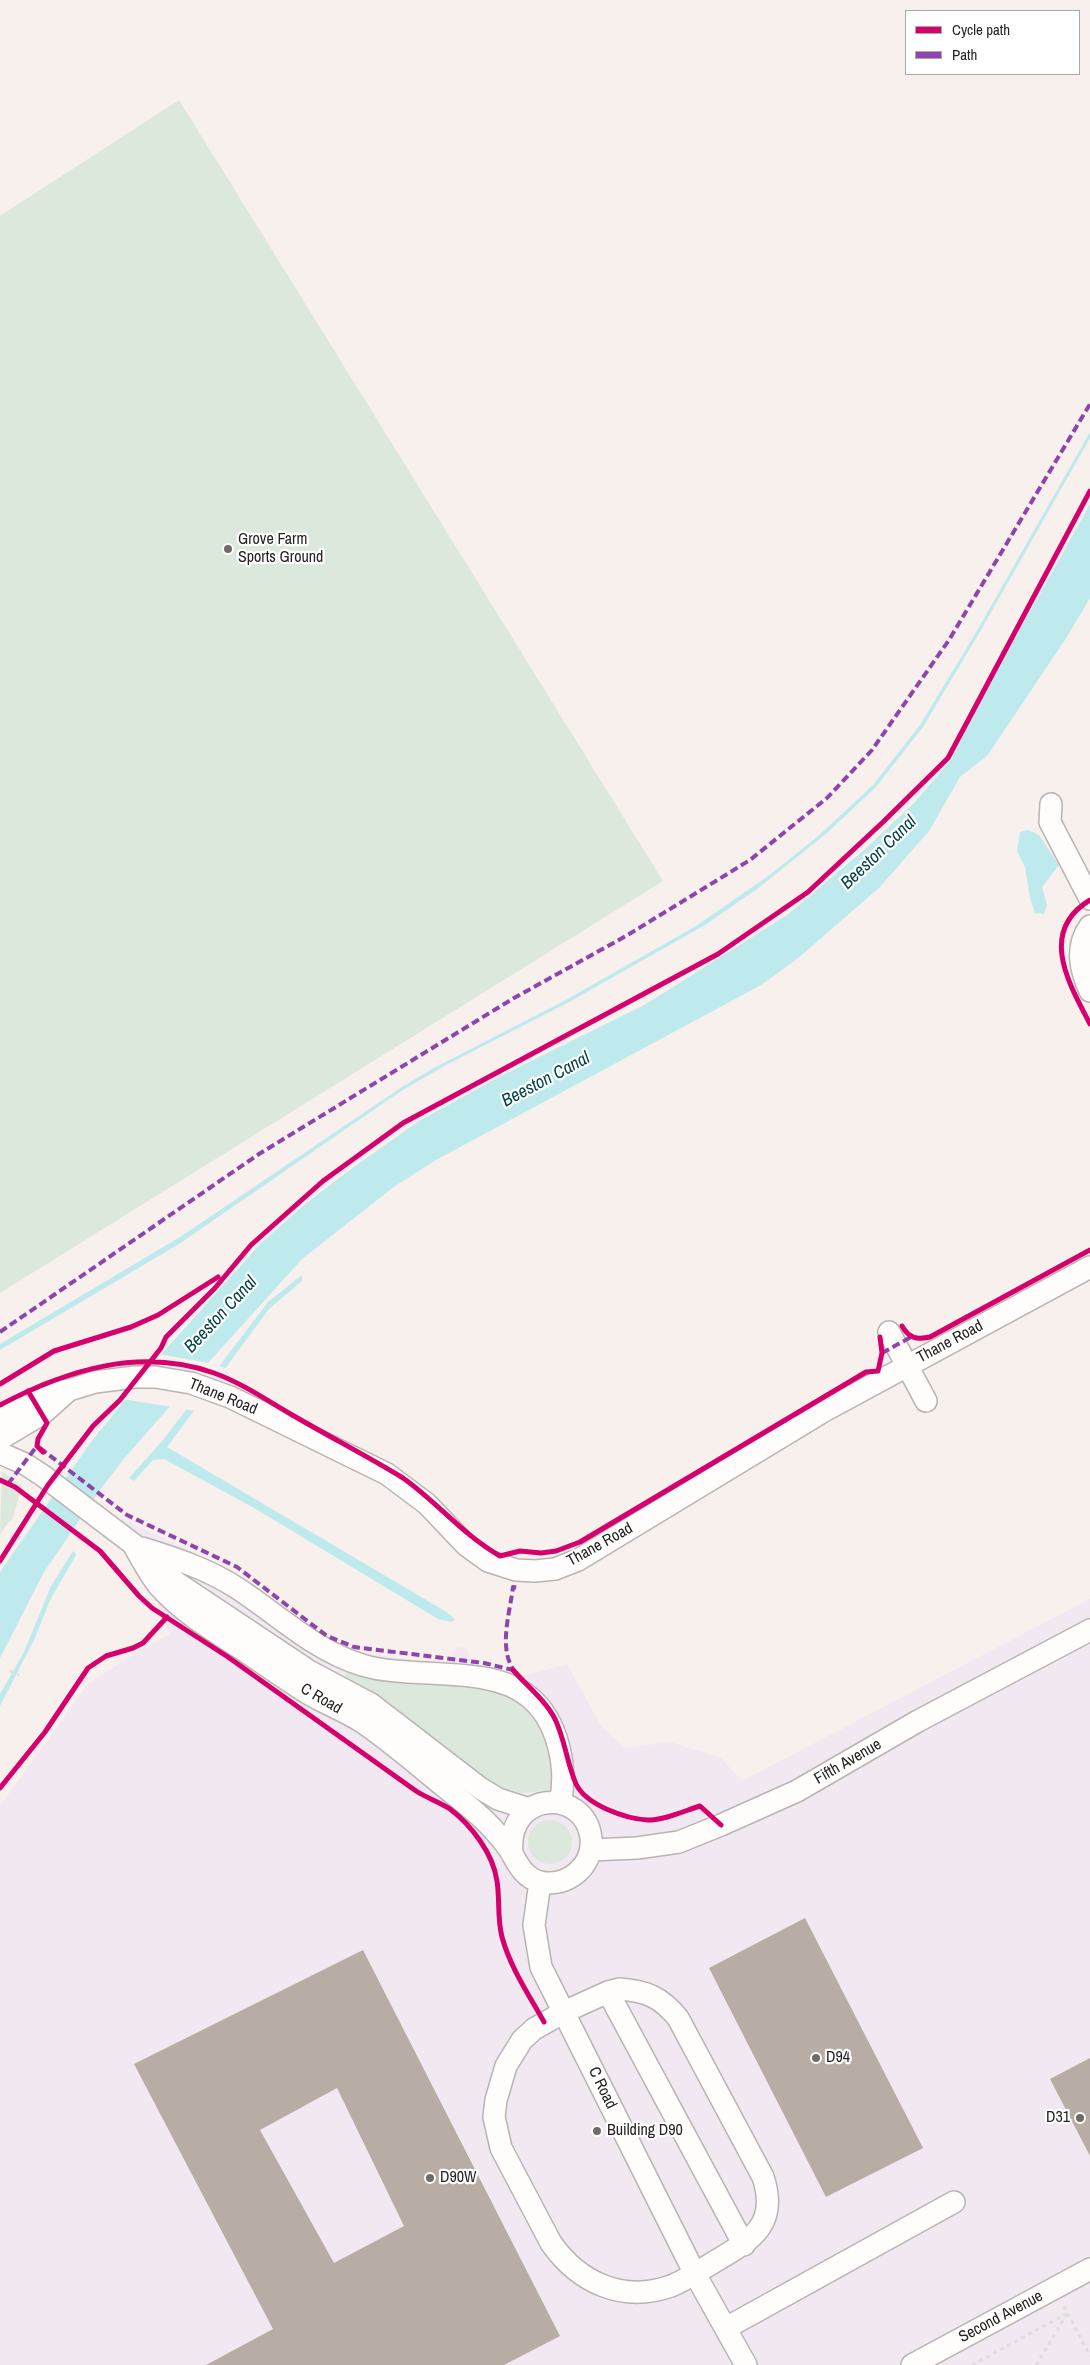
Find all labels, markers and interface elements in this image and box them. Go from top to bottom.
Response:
legend [905,10,1080,75]
text: Cycle path [952,19,1010,40]
text: Path [952,44,977,65]
place label: Grove Farm Sports Ground [238,530,323,568]
marker: Grove Farm Sports Ground [222,543,234,555]
water label: Beeston Canal [837,812,921,894]
water label: Beeston Canal [498,1048,594,1112]
water label: Beeston Canal [180,1272,262,1358]
street label: Thane Road [914,1317,986,1367]
street label: Thane Road [186,1375,260,1419]
street label: Thane Road [564,1519,636,1571]
street label: C Road [297,1680,345,1718]
street label: Fifth Avenue [811,1735,885,1789]
place label: D94 [826,2048,850,2068]
marker: D94 [810,2052,822,2064]
street label: C Road [584,2064,620,2112]
place label: D31 [1046,2108,1070,2128]
marker: D31 [1074,2112,1086,2124]
place label: Building D90 [607,2121,683,2141]
marker: Building D90 [591,2125,603,2137]
place label: D90W [440,2168,476,2188]
marker: D90W [424,2172,436,2184]
street label: Second Avenue [956,2287,1046,2347]

